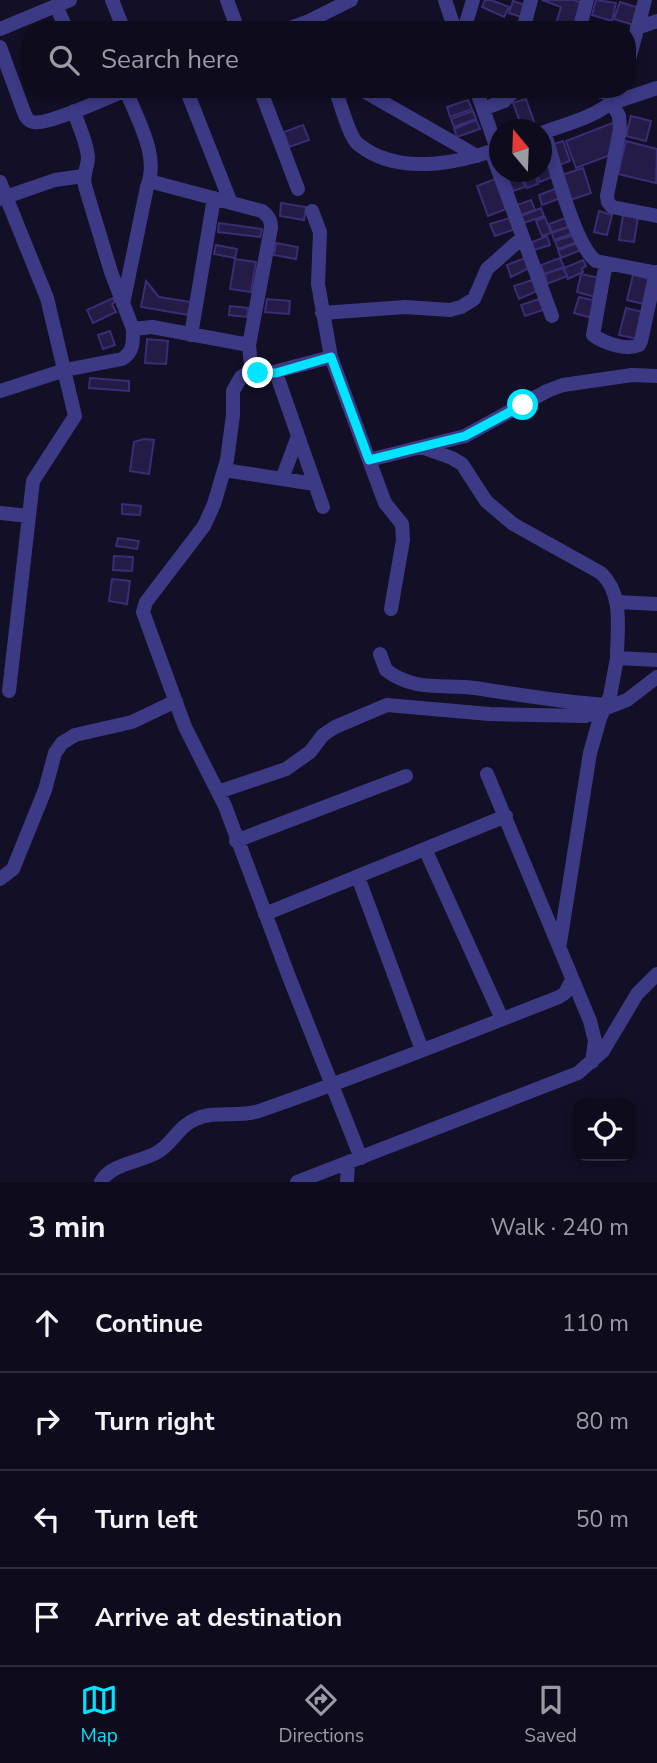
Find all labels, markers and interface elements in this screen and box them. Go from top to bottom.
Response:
search box [21,21,636,98]
icon: search [45,41,83,79]
text: Search here [101,42,239,77]
north arrow [489,119,552,182]
route end [242,357,273,388]
route start [507,389,538,420]
map controls [573,1098,636,1161]
button: locate [573,1098,636,1161]
text: 3 min [28,1207,106,1248]
text: Walk · 240 m [490,1212,629,1243]
icon: ahead [28,1304,66,1342]
text: Continue [95,1306,203,1341]
text: 110 m [562,1308,629,1339]
icon: right [28,1402,66,1440]
text: Turn right [95,1404,214,1439]
text: 80 m [576,1406,629,1437]
icon: left [28,1500,66,1538]
text: Turn left [95,1502,198,1537]
text: 50 m [576,1504,629,1535]
icon: arrive [28,1598,66,1636]
text: Arrive at destination [95,1600,342,1635]
tab: Map [80,1681,118,1749]
tab: Directions [278,1681,364,1749]
tab: Saved [524,1681,577,1749]

